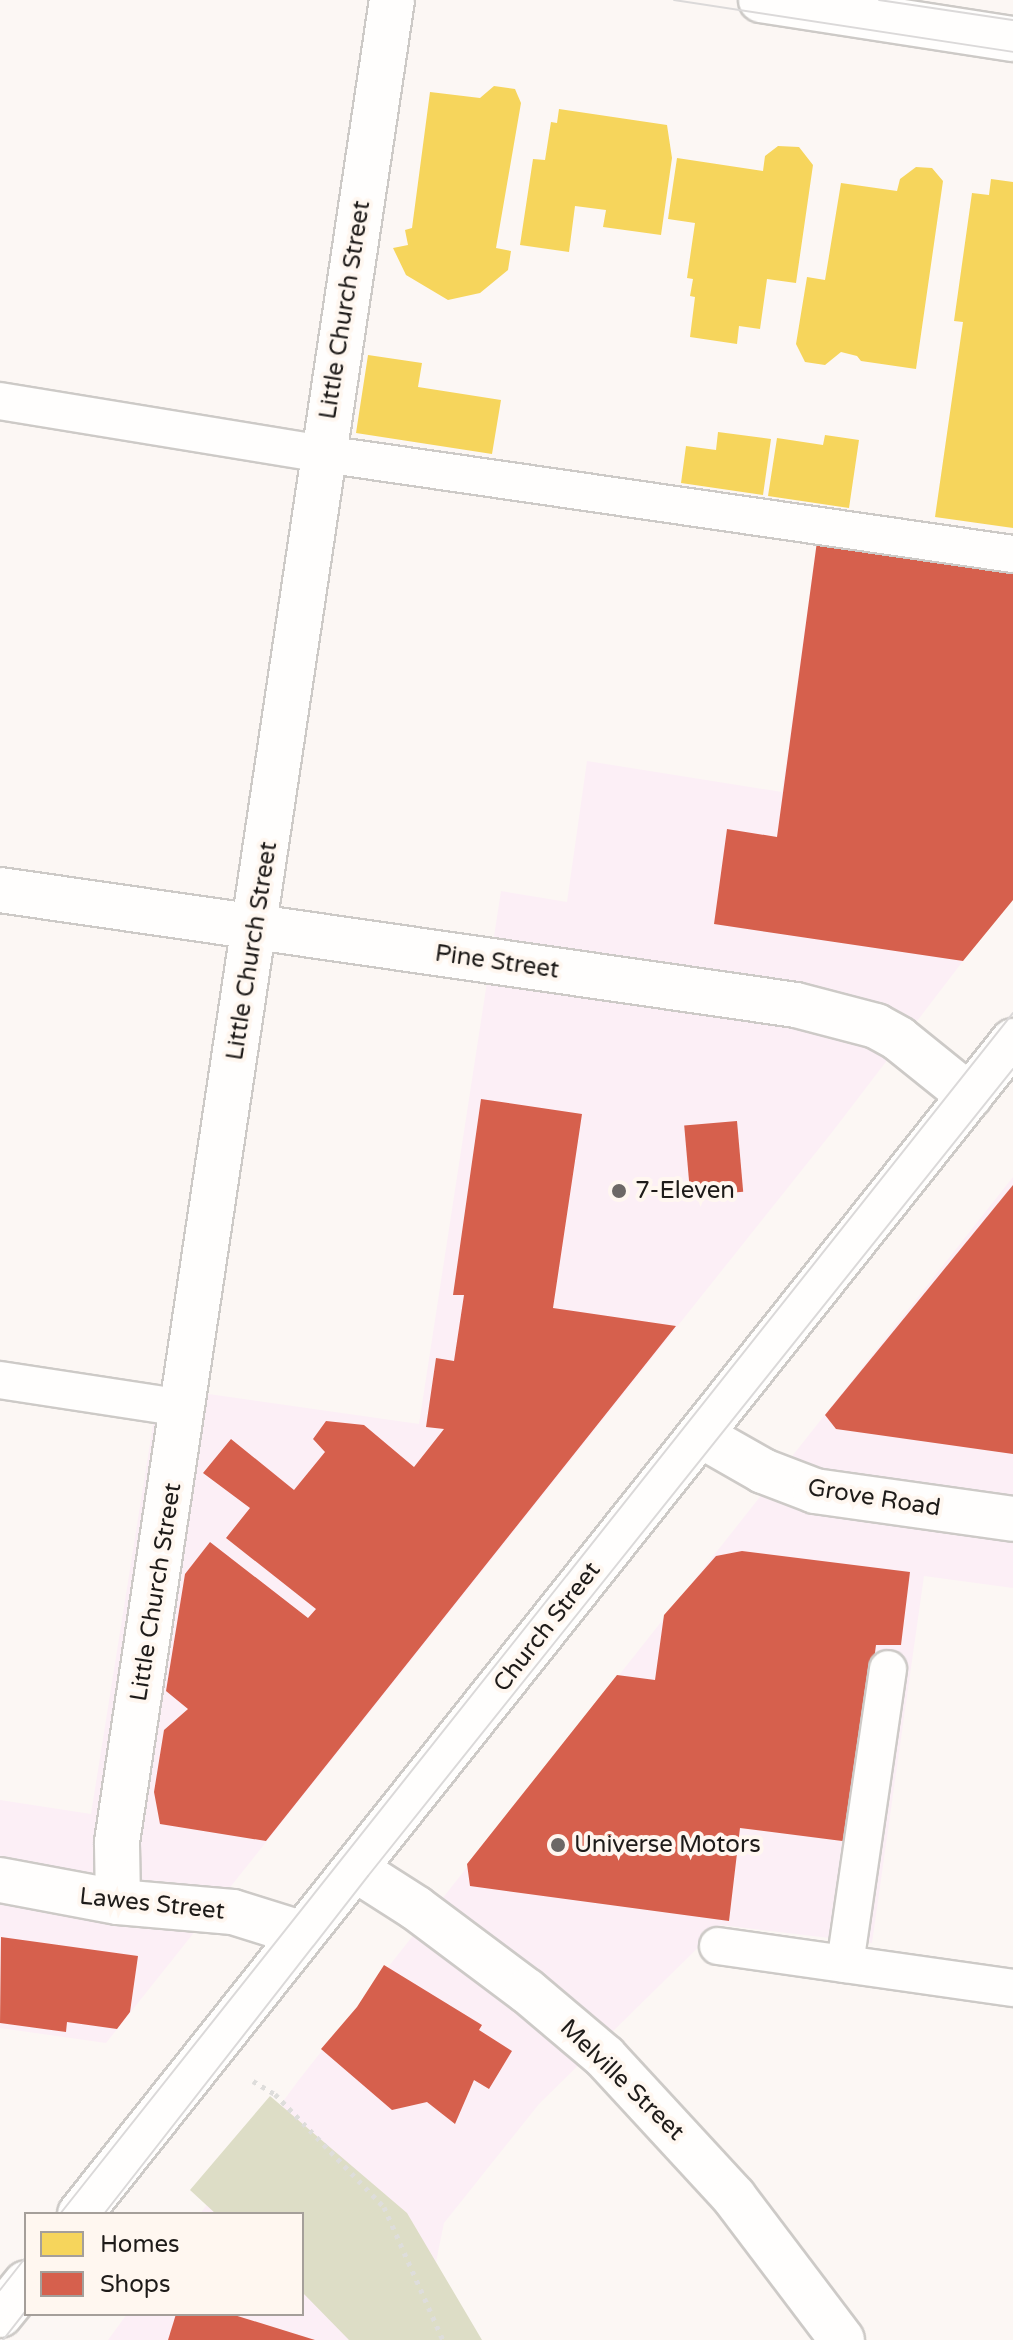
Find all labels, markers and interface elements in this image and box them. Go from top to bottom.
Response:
street label: Little Church Street [314,199,376,421]
street label: Little Church Street [221,840,283,1062]
street label: Pine Street [433,939,561,985]
place label: 7-Eleven [635,1177,735,1205]
marker: 7-Eleven [610,1182,628,1200]
street label: Grove Road [806,1473,942,1523]
street label: Little Church Street [125,1481,187,1703]
street label: Church Street [487,1556,607,1698]
place label: Universe Motors [574,1831,761,1859]
marker: Universe Motors [549,1836,567,1854]
street label: Lawes Street [78,1882,226,1926]
street label: Melville Street [554,2014,690,2146]
legend [24,2212,304,2316]
text: Homes [100,2230,180,2259]
text: Shops [100,2270,170,2299]

